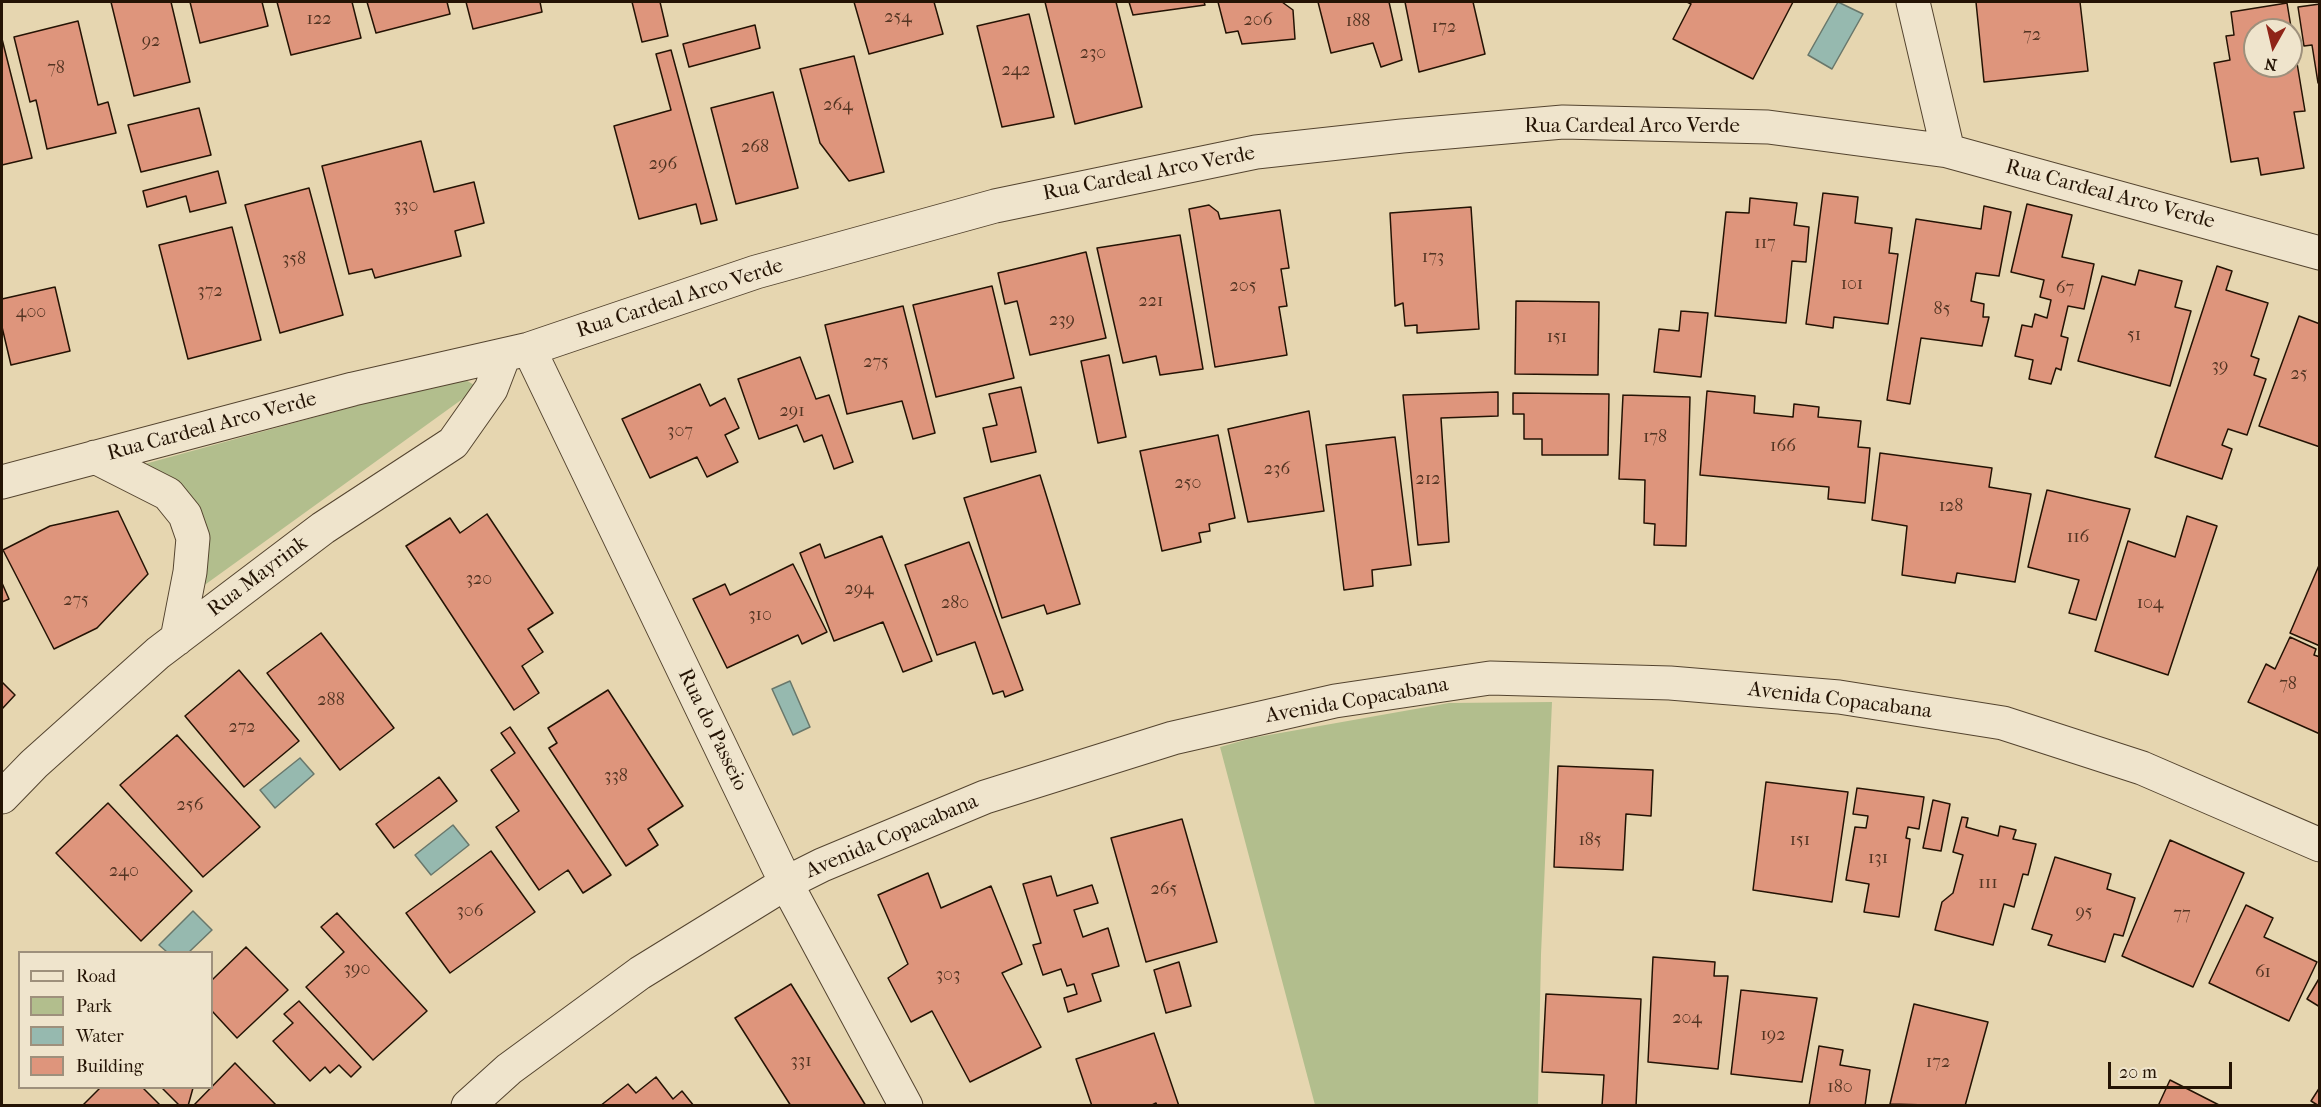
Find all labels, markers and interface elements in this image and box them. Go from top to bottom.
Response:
house number: 254 [884,7,912,29]
house number: 122 [307,9,331,31]
house number: 206 [1244,10,1272,32]
house number: 188 [1346,11,1370,33]
house number: 172 [1432,17,1456,39]
north arrow [2243,18,2303,78]
house number: 72 [2023,25,2041,47]
house number: 92 [142,31,160,53]
house number: 230 [1080,43,1106,65]
text: N [2263,54,2278,75]
house number: 78 [47,58,65,80]
house number: 242 [1001,60,1031,82]
house number: 264 [823,95,853,117]
street label: Rua Cardeal Arco Verde [1524,114,1740,140]
house number: 268 [741,137,769,159]
street label: Rua Cardeal Arco Verde [1041,141,1257,207]
house number: 296 [649,154,677,176]
street label: Rua Cardeal Arco Verde [2003,155,2217,235]
house number: 330 [394,196,418,218]
house number: 117 [1754,233,1776,255]
house number: 173 [1422,247,1444,269]
house number: 358 [282,249,306,271]
street label: Rua Cardeal Arco Verde [574,254,786,344]
house number: 101 [1841,274,1863,296]
house number: 205 [1230,276,1256,298]
house number: 67 [2056,278,2074,300]
house number: 372 [197,281,223,303]
house number: 221 [1139,291,1163,313]
house number: 85 [1934,299,1950,321]
house number: 400 [16,302,46,324]
house number: 239 [1049,310,1075,332]
house number: 51 [2127,325,2141,347]
house number: 151 [1547,327,1567,349]
house number: 275 [863,352,889,374]
house number: 39 [2212,356,2228,378]
house number: 25 [2290,364,2308,386]
street label: Rua Cardeal Arco Verde [105,387,319,467]
house number: 291 [779,401,805,423]
house number: 307 [667,421,693,443]
house number: 178 [1643,427,1667,449]
house number: 166 [1770,436,1796,458]
house number: 236 [1264,459,1290,481]
house number: 212 [1416,469,1440,491]
house number: 250 [1175,473,1201,495]
house number: 128 [1939,496,1963,518]
house number: 116 [2067,527,2089,549]
street label: Rua Mayrink [203,531,313,623]
house number: 320 [466,569,492,591]
house number: 294 [844,579,874,601]
house number: 275 [63,590,89,612]
house number: 280 [941,593,969,615]
house number: 104 [2137,593,2163,615]
house number: 310 [748,605,772,627]
street label: Rua do Passeio [672,665,752,795]
street label: Avenida Copacabana [1264,673,1450,729]
house number: 78 [2279,674,2297,696]
street label: Avenida Copacabana [1747,677,1933,725]
house number: 288 [317,690,345,712]
house number: 272 [228,717,256,739]
house number: 338 [604,766,628,788]
street label: Avenida Copacabana [802,789,982,885]
house number: 256 [177,795,203,817]
house number: 185 [1578,830,1602,852]
house number: 151 [1790,830,1810,852]
house number: 131 [1868,848,1888,870]
house number: 240 [109,861,139,883]
house number: 111 [1978,873,1998,895]
house number: 265 [1151,879,1177,901]
house number: 306 [456,901,484,923]
house number: 95 [2075,902,2093,924]
house number: 77 [2173,904,2191,926]
legend [18,951,213,1089]
house number: 390 [344,959,370,981]
house number: 61 [2255,962,2271,984]
house number: 303 [936,965,960,987]
text: Road [76,966,116,987]
text: Park [76,996,112,1017]
house number: 204 [1672,1008,1702,1030]
house number: 192 [1760,1025,1786,1047]
text: Water [76,1026,124,1047]
scale bar [2111,1050,2236,1088]
house number: 331 [790,1051,812,1073]
house number: 172 [1926,1052,1950,1074]
text: Building [76,1056,143,1077]
text: 20 m [2119,1062,2157,1083]
house number: 180 [1827,1077,1853,1099]

